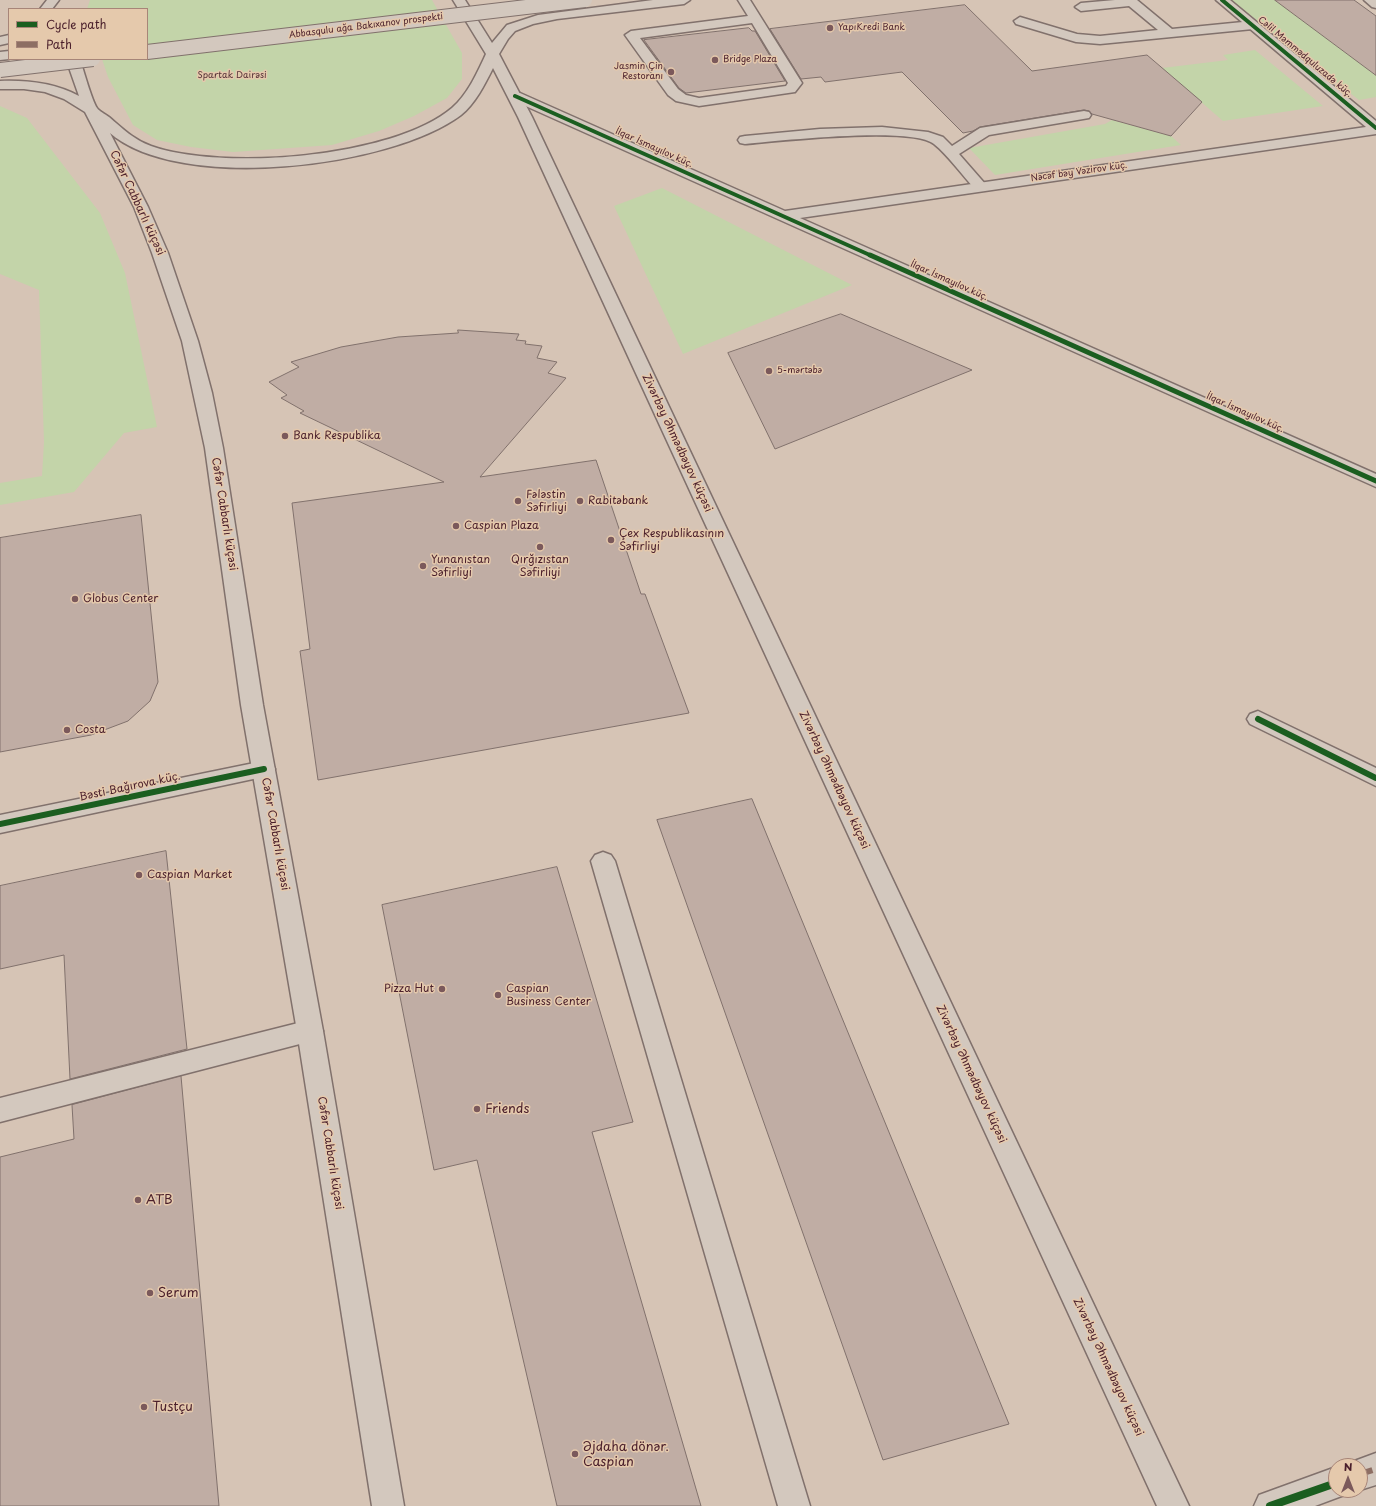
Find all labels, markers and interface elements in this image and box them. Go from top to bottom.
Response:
legend [8,8,148,60]
street label: Abbasqulu ağa Bakıxanov prospekti [288,11,444,41]
street label: Cəlil Məmmədquluzadə küç. [1256,14,1354,100]
text: Cycle path [46,15,107,33]
marker: YapıKredi Bank [825,23,835,33]
place label: YapıKredi Bank [838,23,905,33]
text: Path [46,35,72,53]
marker: Bridge Plaza [710,55,720,65]
place label: Bridge Plaza [723,55,777,65]
place label: Jasmin Çin Restoranı [614,62,663,83]
marker: Jasmin Çin Restoranı [666,67,676,77]
park label: Spartak Dairəsi [197,71,267,81]
street label: İlqar İsmayılov küç. [614,126,694,170]
street label: Cəfər Cabbarlı küçəsi [107,148,167,258]
street label: Nəcəf bəy Vəzirov küç. [1030,160,1128,184]
street label: İlqar İsmayılov küç. [909,259,989,303]
marker: 5-mərtəbə [764,366,774,376]
place label: 5-mərtəbə [777,366,822,376]
street label: Zivərbəy Əhmədbəyov küçəsi [639,372,715,514]
street label: İlqar İsmayılov küç. [1205,391,1285,435]
place label: Bank Respublika [293,429,381,443]
marker: Bank Respublika [280,431,290,441]
street label: Cəfər Cabbarlı küçəsi [209,456,239,572]
place label: Fələstin Səfirliyi [526,488,567,514]
place label: Rabitəbank [588,494,648,508]
marker: Fələstin Səfirliyi [513,496,523,506]
marker: Rabitəbank [575,496,585,506]
place label: Caspian Plaza [464,519,539,533]
marker: Caspian Plaza [451,521,461,531]
place label: Çex Respublikasının Səfirliyi [619,527,724,553]
marker: Çex Respublikasının Səfirliyi [606,535,616,545]
marker: Qırğızıstan Səfirliyi [535,542,545,552]
place label: Yunanıstan Səfirliyi [431,553,490,579]
place label: Qırğızıstan Səfirliyi [511,553,569,579]
marker: Yunanıstan Səfirliyi [418,561,428,571]
place label: Globus Center [83,592,158,606]
marker: Globus Center [70,594,80,604]
street label: Zivərbəy Əhmədbəyov küçəsi [796,709,872,851]
place label: Costa [75,723,106,737]
marker: Costa [62,725,72,735]
street label: Bəsti Bağırova küç. [78,770,182,804]
street label: Cəfər Cabbarlı küçəsi [259,776,291,892]
place label: Caspian Market [147,868,232,882]
marker: Caspian Market [134,870,144,880]
place label: Pizza Hut [384,982,434,996]
place label: Caspian Business Center [506,982,591,1008]
marker: Pizza Hut [437,984,447,994]
marker: Caspian Business Center [493,990,503,1000]
street label: Zivərbəy Əhmədbəyov küçəsi [933,1003,1009,1145]
street label: Cəfər Cabbarlı küçəsi [315,1095,345,1211]
place label: Friends [485,1101,529,1117]
marker: Friends [472,1104,482,1114]
place label: ATB [146,1192,173,1208]
marker: ATB [133,1195,143,1205]
place label: Serum [158,1285,199,1301]
marker: Serum [145,1288,155,1298]
street label: Zivərbəy Əhmədbəyov küçəsi [1070,1296,1146,1438]
place label: Tustçu [152,1399,193,1415]
marker: Tustçu [139,1402,149,1412]
place label: Əjdaha dönər. Caspian [583,1439,669,1470]
marker: Əjdaha dönər. Caspian [570,1449,580,1459]
north arrow [1328,1458,1368,1498]
text: N [1344,1458,1352,1475]

